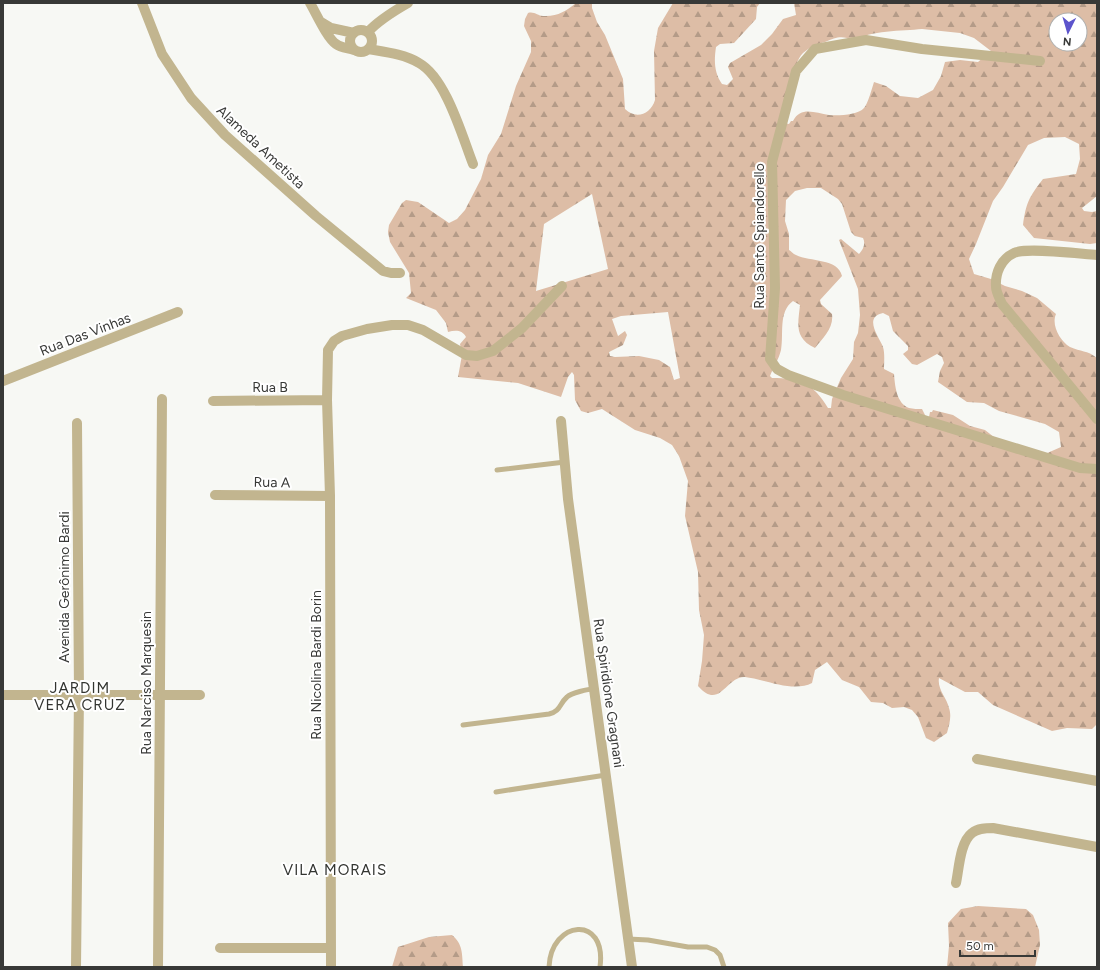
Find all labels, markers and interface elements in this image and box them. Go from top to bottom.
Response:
north arrow [1048,12,1088,52]
text: N [1062,35,1072,48]
street label: Alameda Ametista [213,102,308,193]
street label: Rua Santo Spiandorello [751,163,768,309]
street label: Rua Das Vinhas [37,309,133,360]
street label: Rua B [252,379,288,396]
street label: Rua A [254,474,291,491]
street label: Avenida Gerônimo Bardi [56,511,73,663]
street label: Rua Nicolina Bardi Borin [308,590,325,740]
street label: Rua Narciso Marquesin [138,611,155,755]
street label: Rua Spiridione Gragnani [590,617,627,769]
district label: JARDIM VERA CRUZ [34,679,126,714]
district label: VILA MORAIS [283,861,387,879]
scale bar [960,932,1035,958]
text: 50 m [966,939,994,953]

